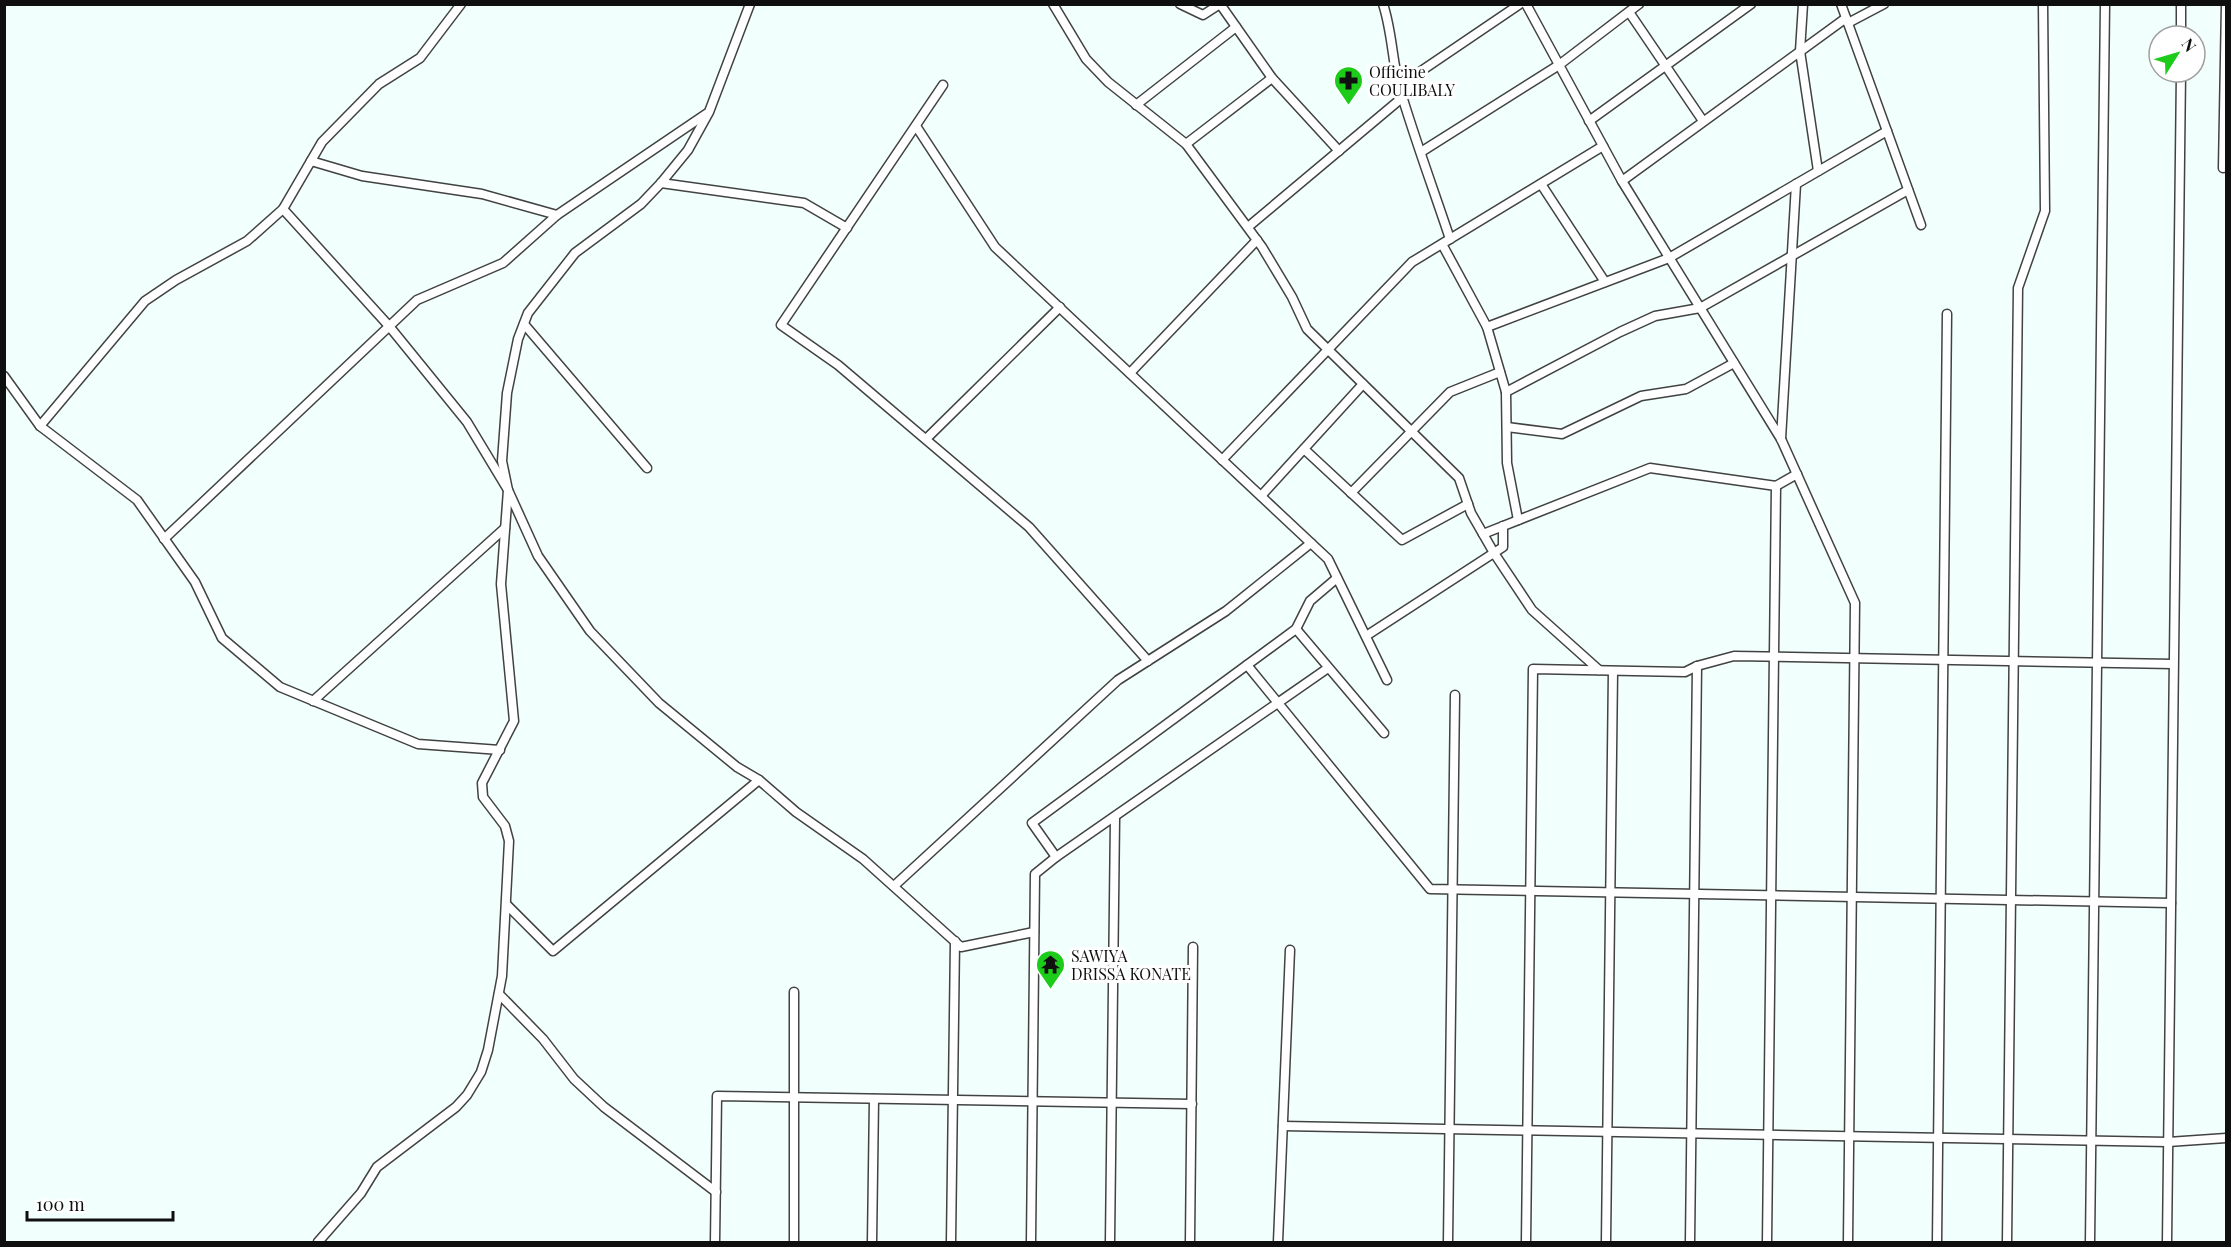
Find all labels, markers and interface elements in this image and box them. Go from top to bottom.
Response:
north arrow [2147,24,2207,84]
text: N [2178,34,2202,56]
place label: Officine COULIBALY [1369,61,1455,100]
pharmacy icon: Officine COULIBALY [1332,64,1364,106]
place label: SAWIYA DRISSA KONATE [1071,945,1191,984]
temple icon: SAWIYA DRISSA KONATE [1034,948,1066,990]
scale bar [27,1184,172,1222]
text: 100 m [36,1192,85,1216]

